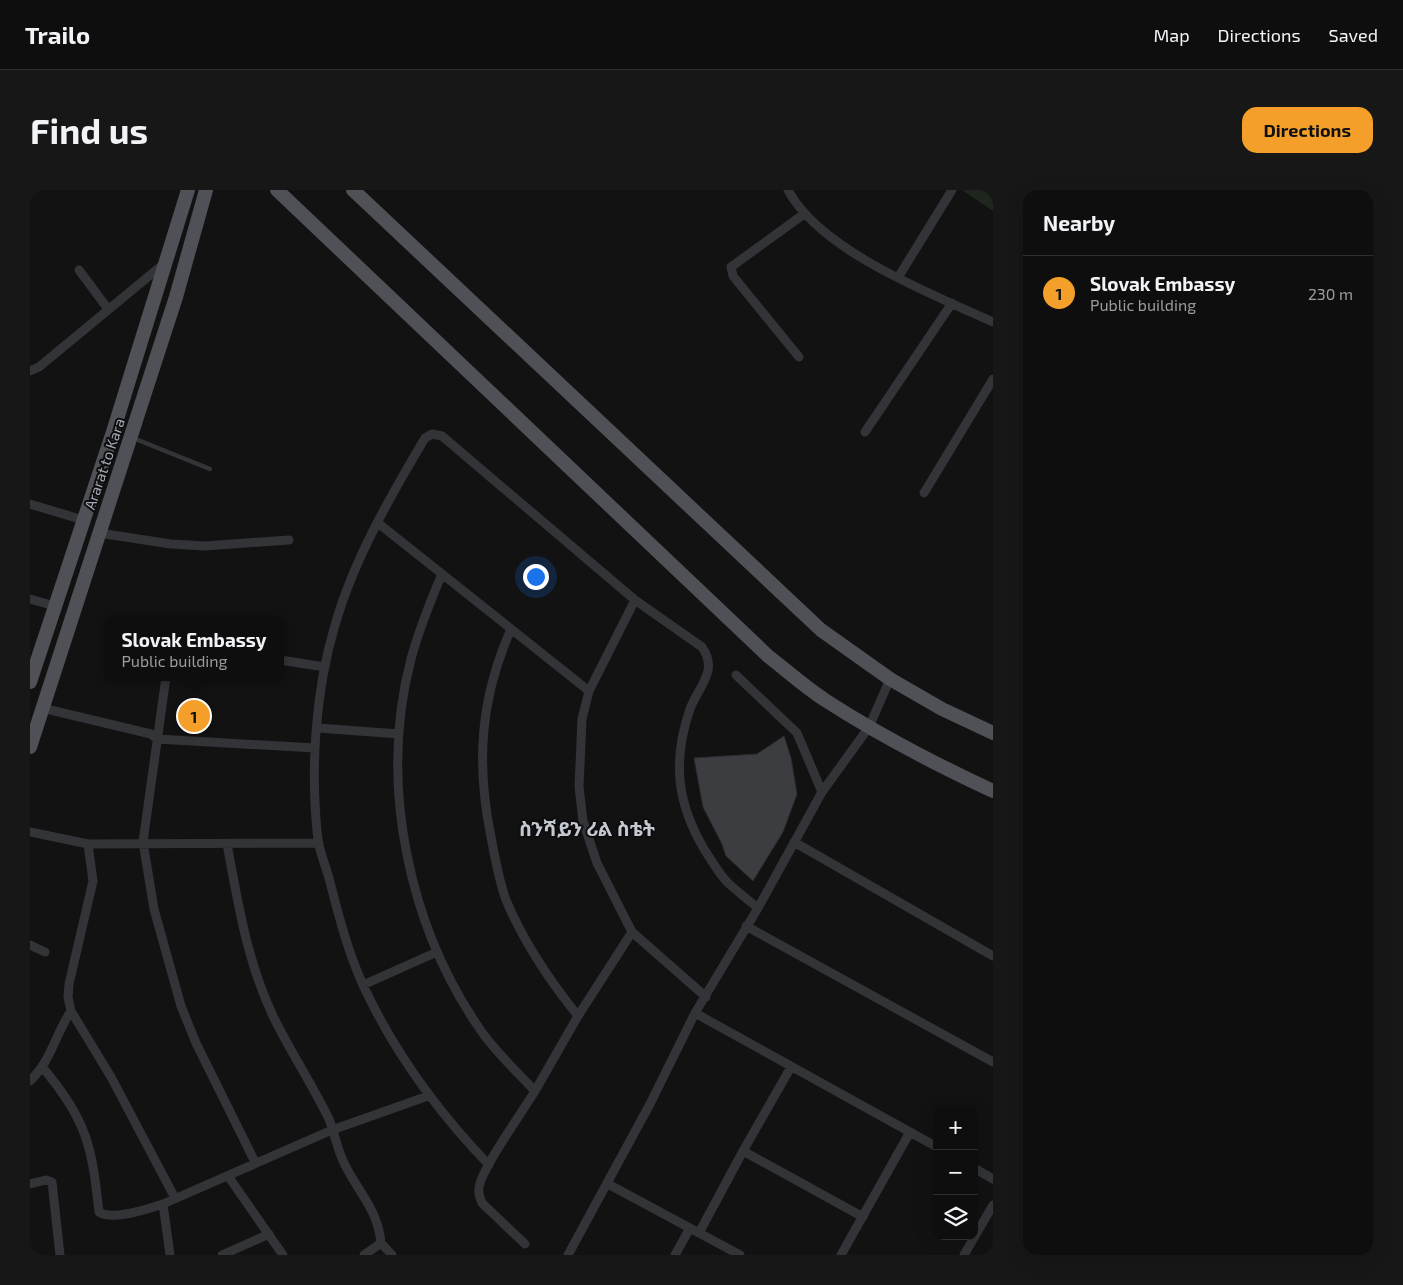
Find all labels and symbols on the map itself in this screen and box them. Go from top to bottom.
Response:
street label: Ararat to Kara [80,416,128,512]
your location [523,564,549,590]
pin: 1 [178,697,210,735]
district label: ስንሻይን ሪል ስቴት [519,816,656,840]

